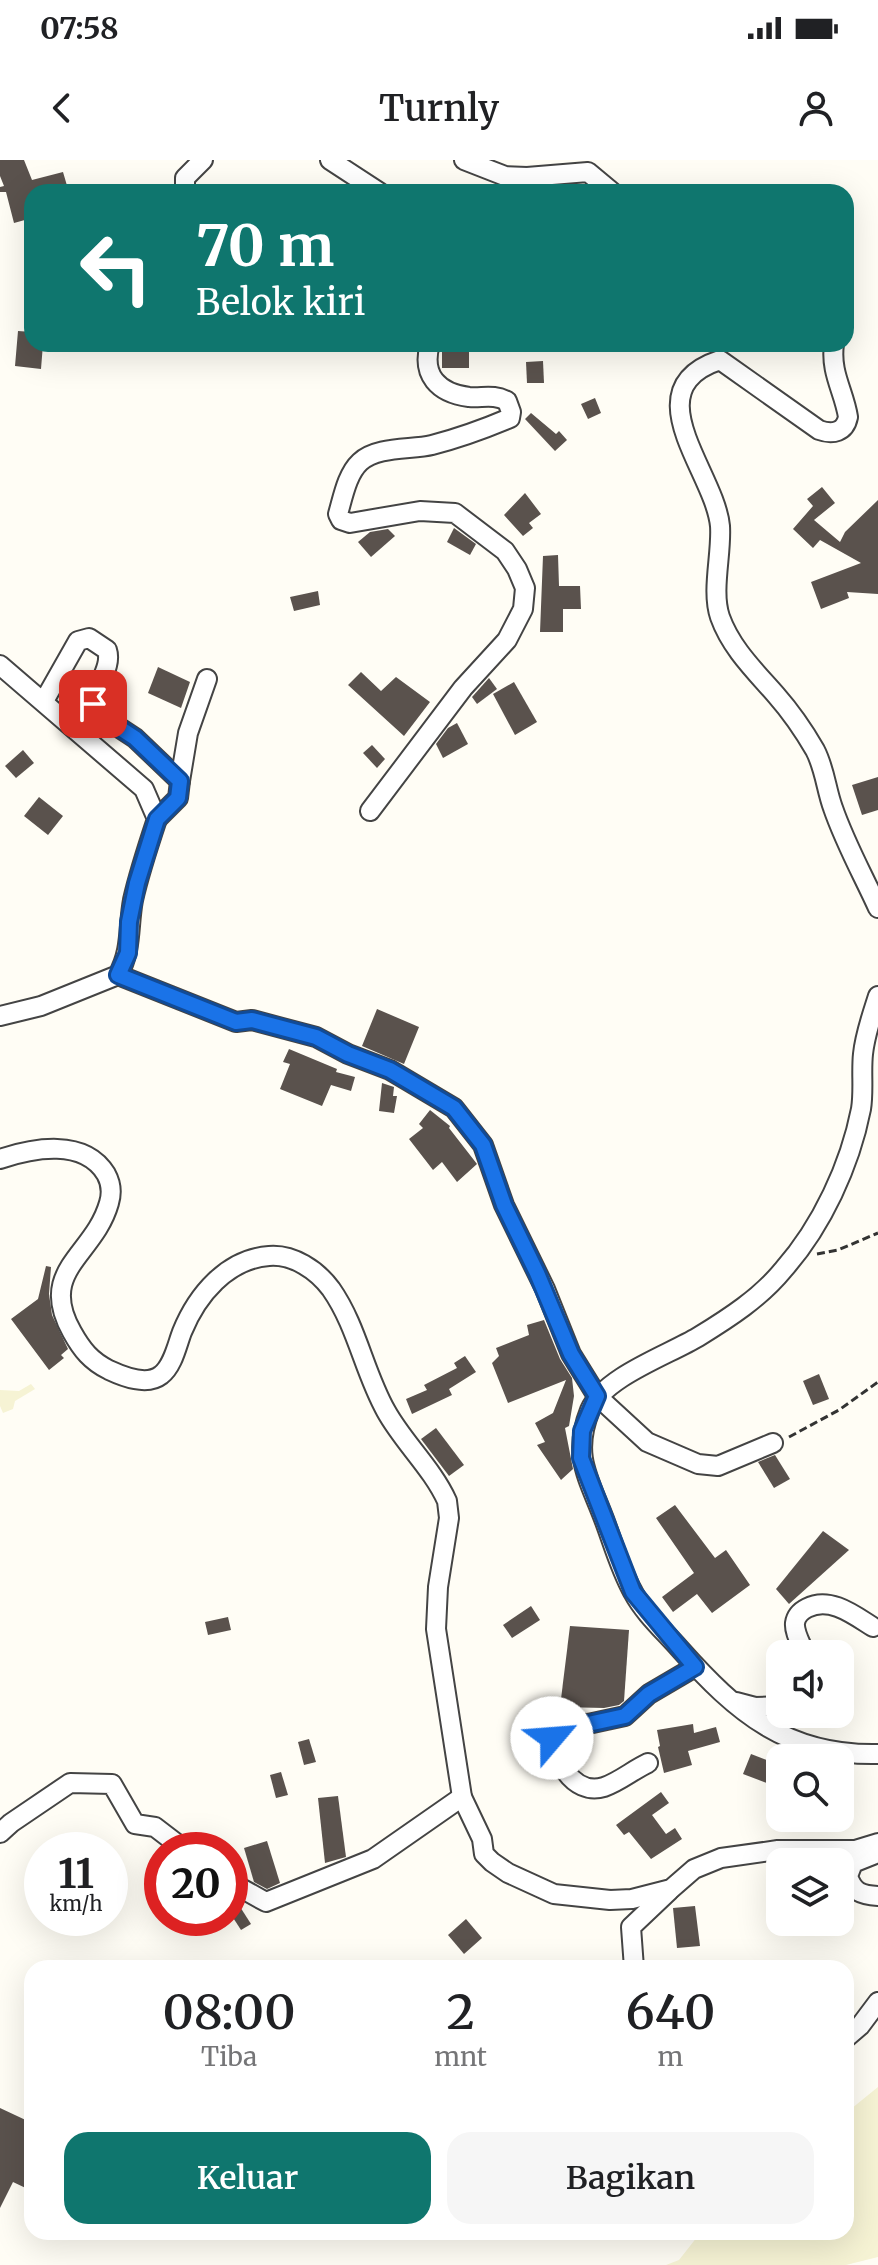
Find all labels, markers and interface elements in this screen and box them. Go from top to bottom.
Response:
text: 07:58 [40,9,119,47]
icon: back [40,86,84,130]
text: Turnly [379,86,499,131]
icon: person [794,86,838,130]
text: 70 m [196,211,334,281]
icon: left [64,216,168,320]
text: Belok kiri [196,280,365,325]
pin [59,670,127,738]
icon: arrive [71,682,115,726]
map controls [766,1640,854,1936]
button: sound [766,1640,854,1728]
position arrow [510,1696,594,1780]
button: search [766,1744,854,1832]
speed limit sign: 20 [144,1832,248,1936]
button: layers [766,1848,854,1936]
text: 11 [58,1849,94,1899]
text: km/h [50,1891,102,1916]
text: 08:00 [163,1982,296,2042]
text: 2 [446,1982,475,2042]
text: 640 [626,1982,715,2042]
text: Tiba [201,2040,257,2073]
text: mnt [434,2040,487,2073]
text: m [658,2040,683,2073]
button: Keluar [64,2132,431,2224]
button: Bagikan [447,2132,814,2224]

